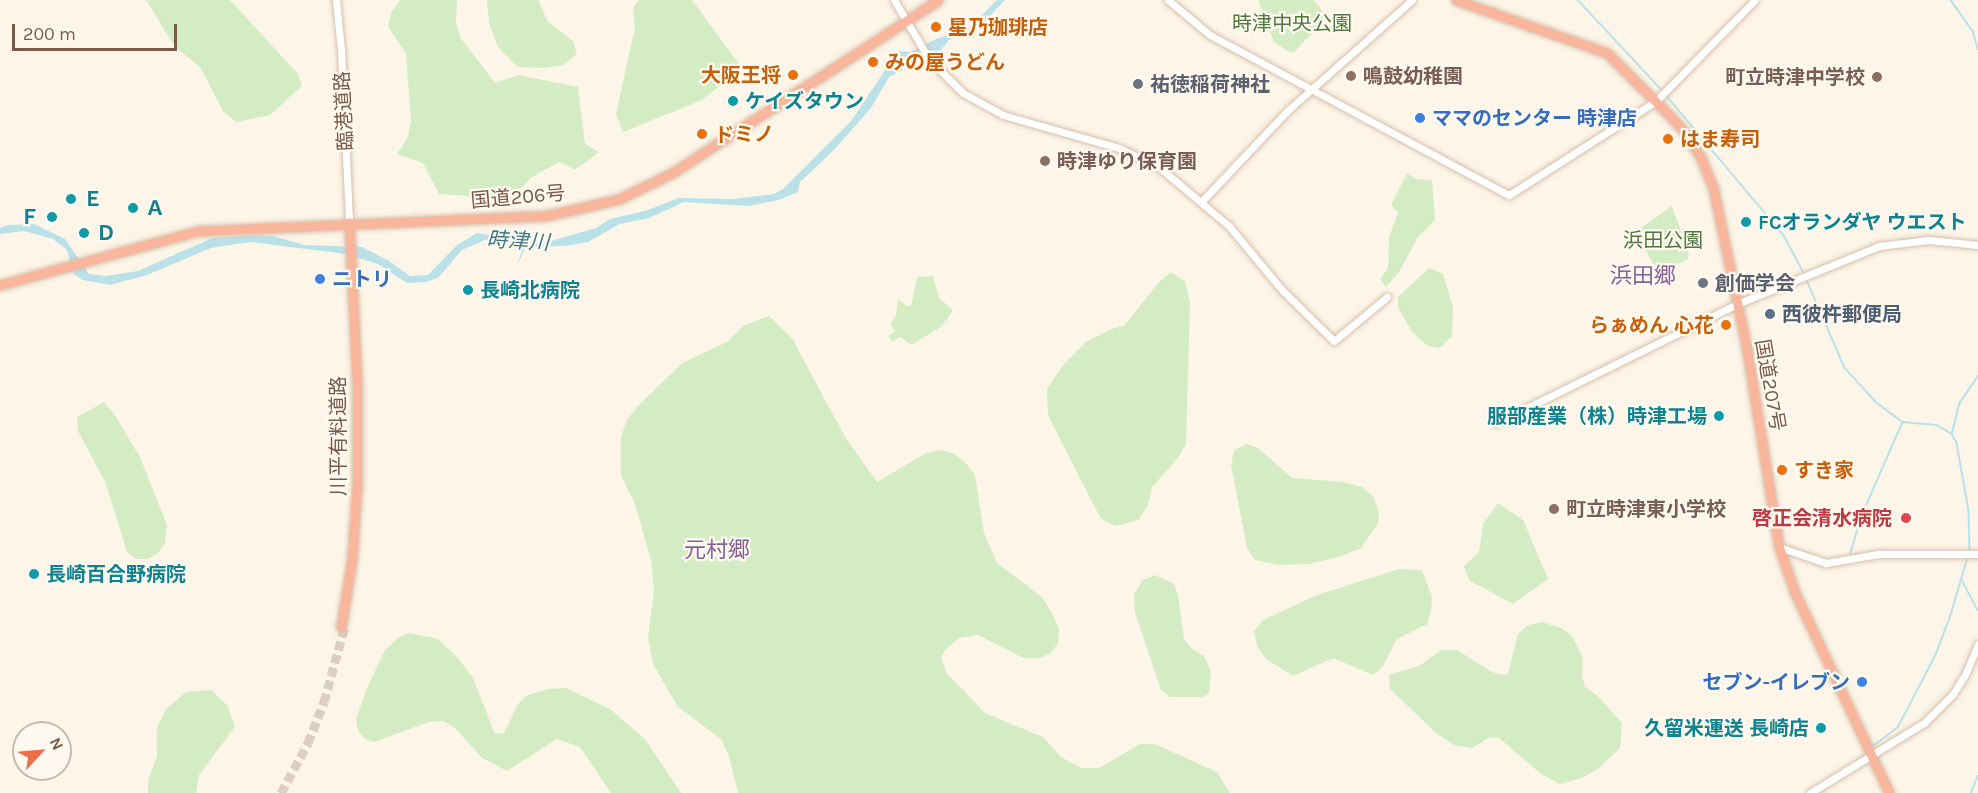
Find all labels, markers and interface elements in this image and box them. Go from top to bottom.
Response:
park label: 時津中央公園 [1232,11,1352,35]
scale bar [15,12,180,50]
place label: 星乃珈琲店 [948,15,1048,39]
marker: 星乃珈琲店 [929,20,943,34]
text: 200 m [23,23,76,45]
place label: みの屋うどん [885,50,1005,74]
marker: みの屋うどん [866,55,880,69]
place label: 大阪王将 [701,63,781,87]
place label: 鳴鼓幼稚園 [1363,64,1463,88]
place label: 町立時津中学校 [1725,65,1865,89]
marker: 大阪王将 [786,68,800,82]
marker: 鳴鼓幼稚園 [1344,69,1358,83]
street label: 臨港道路 [330,70,358,152]
marker: 町立時津中学校 [1870,70,1884,84]
place label: 祐徳稲荷神社 [1150,72,1270,96]
marker: 祐徳稲荷神社 [1131,77,1145,91]
place label: ケイズタウン [745,89,865,113]
marker: ケイズタウン [726,94,740,108]
place label: ママのセンター 時津店 [1432,106,1637,130]
marker: ママのセンター 時津店 [1413,111,1427,125]
place label: ドミノ [714,122,774,146]
marker: ドミノ [695,127,709,141]
place label: はま寿司 [1680,127,1760,151]
marker: はま寿司 [1661,132,1675,146]
place label: 時津ゆり保育園 [1057,149,1197,173]
marker: 時津ゆり保育園 [1038,154,1052,168]
street label: 国道206号 [470,181,566,213]
place label: Ｅ [83,187,103,211]
marker: Ｅ [64,192,78,206]
place label: Ａ [145,196,165,220]
marker: Ａ [126,201,140,215]
place label: Ｆ [20,205,40,229]
marker: Ｆ [45,210,59,224]
place label: FCオランダヤ ウエスト [1758,210,1967,234]
marker: FCオランダヤ ウエスト [1739,215,1753,229]
place label: Ｄ [96,221,116,245]
marker: Ｄ [77,226,91,240]
water label: 時津川 [486,227,550,255]
park label: 浜田公園 [1623,228,1703,252]
district label: 浜田郷 [1610,264,1676,290]
place label: ニトリ [332,267,392,291]
place label: 創価学会 [1715,271,1795,295]
marker: ニトリ [313,272,327,286]
marker: 創価学会 [1696,276,1710,290]
place label: 長崎北病院 [480,278,580,302]
marker: 長崎北病院 [461,283,475,297]
place label: 西彼杵郵便局 [1782,302,1902,326]
marker: 西彼杵郵便局 [1763,307,1777,321]
place label: らぁめん 心花 [1589,313,1714,337]
marker: らぁめん 心花 [1719,318,1733,332]
street label: 国道207号 [1750,337,1790,433]
street label: 川平有料道路 [326,376,350,496]
place label: 服部産業（株）時津工場 [1487,404,1707,428]
marker: 服部産業（株）時津工場 [1712,409,1726,423]
place label: すき家 [1794,458,1854,482]
marker: すき家 [1775,463,1789,477]
place label: 町立時津東小学校 [1566,497,1726,521]
marker: 町立時津東小学校 [1547,502,1561,516]
place label: 啓正会清水病院 [1752,506,1892,530]
marker: 啓正会清水病院 [1897,509,1915,527]
district label: 元村郷 [684,538,750,564]
place label: 長崎百合野病院 [46,562,186,586]
marker: 長崎百合野病院 [27,567,41,581]
place label: セブン-イレブン [1703,670,1850,694]
marker: セブン-イレブン [1855,675,1869,689]
place label: 久留米運送 長崎店 [1644,716,1809,740]
north arrow [12,721,72,781]
marker: 久留米運送 長崎店 [1814,721,1828,735]
text: N [46,734,68,753]

